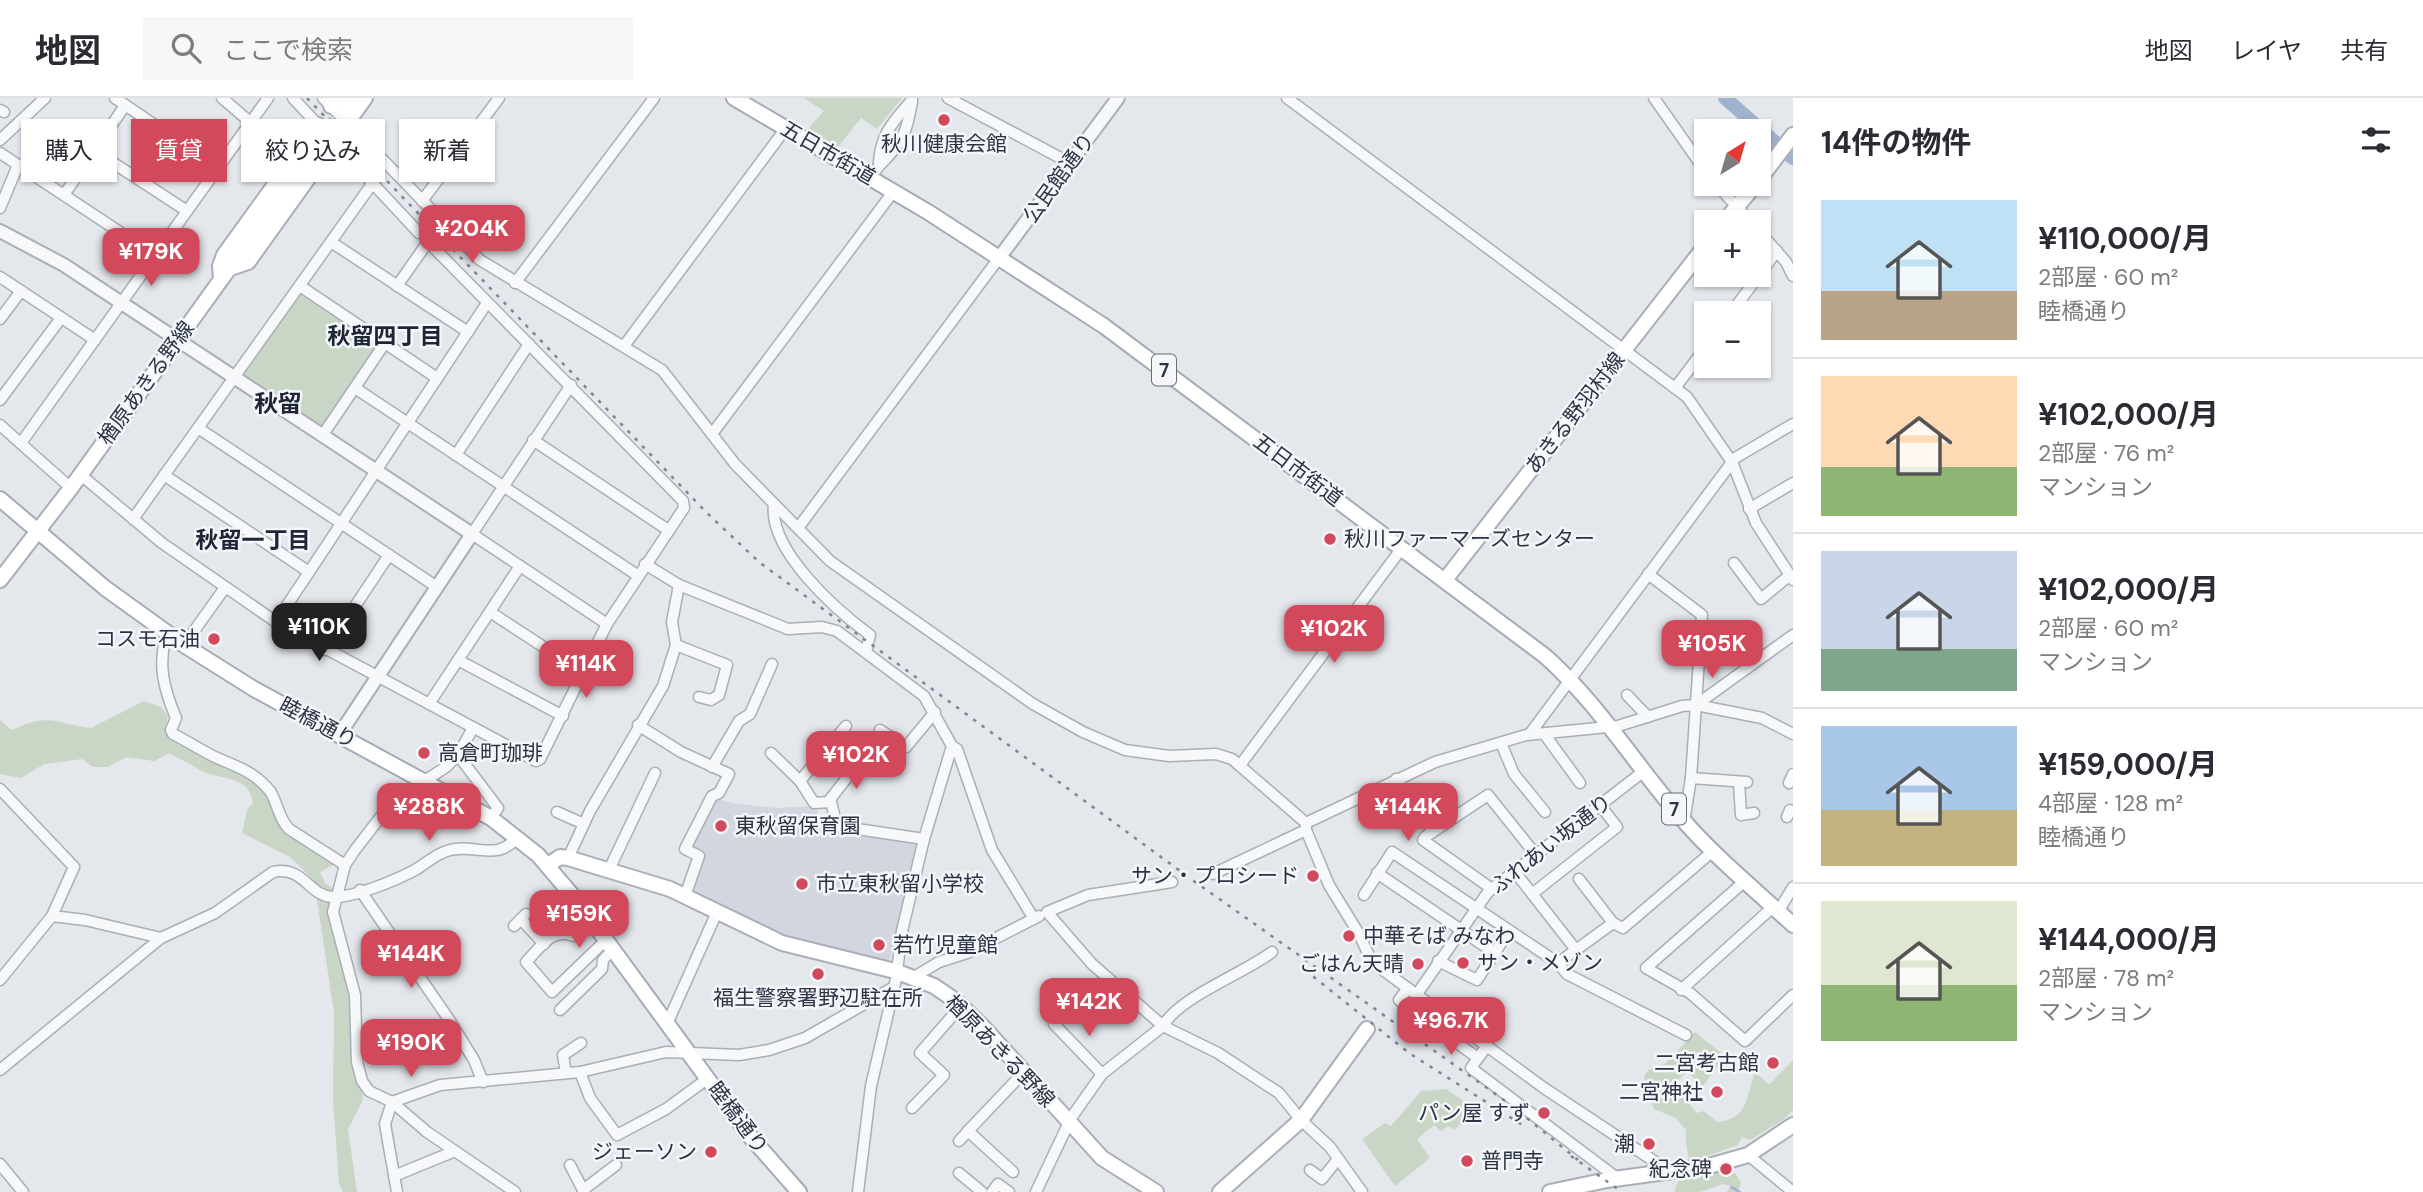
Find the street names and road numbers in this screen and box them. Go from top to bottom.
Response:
street label: 五日市街道 [776,115,880,191]
street label: 公民館通り [1017,127,1101,229]
street label: 楢原あきる野線 [92,315,200,451]
street label: あきる野羽村線 [1519,347,1631,479]
road number: 7 [1152,354,1176,386]
street label: 五日市街道 [1248,427,1348,513]
street label: 睦橋通り [274,691,362,755]
street label: ふれあい坂通り [1484,788,1618,900]
road number: 7 [1662,794,1686,824]
street label: 楢原あきる野線 [939,989,1061,1113]
street label: 睦橋通り [702,1076,774,1160]

